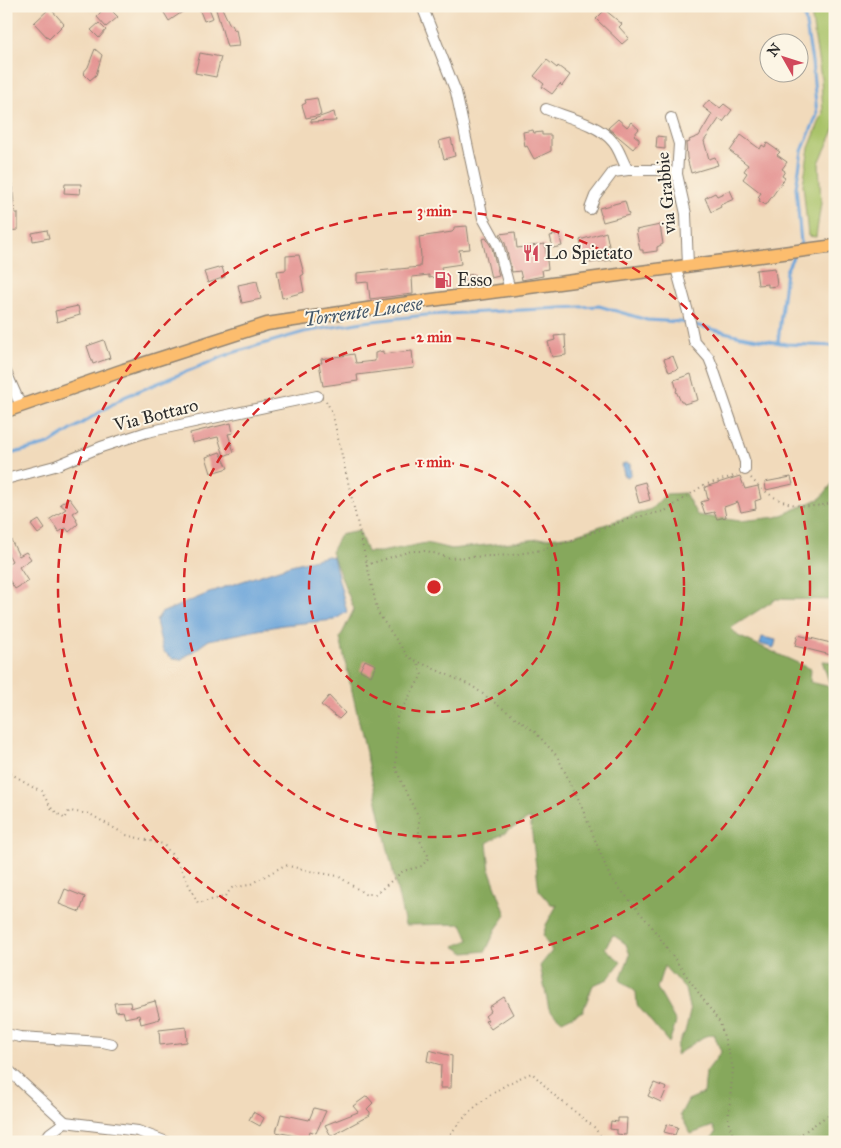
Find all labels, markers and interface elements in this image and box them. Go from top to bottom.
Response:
north arrow [758,32,808,82]
text: N [764,40,785,60]
street label: via Grabbie [651,151,681,236]
text: 3 min [417,202,452,221]
place label: Lo Spietato [545,242,633,264]
restaurant icon: Lo Spietato [521,243,541,263]
place label: Esso [457,269,492,291]
fuel station icon: Esso [433,270,453,290]
water label: Torrente Lucese [302,292,425,331]
text: 2 min [416,328,453,346]
street label: Via Bottaro [111,394,201,436]
text: 1 min [417,453,452,471]
centre of rings [425,578,443,596]

